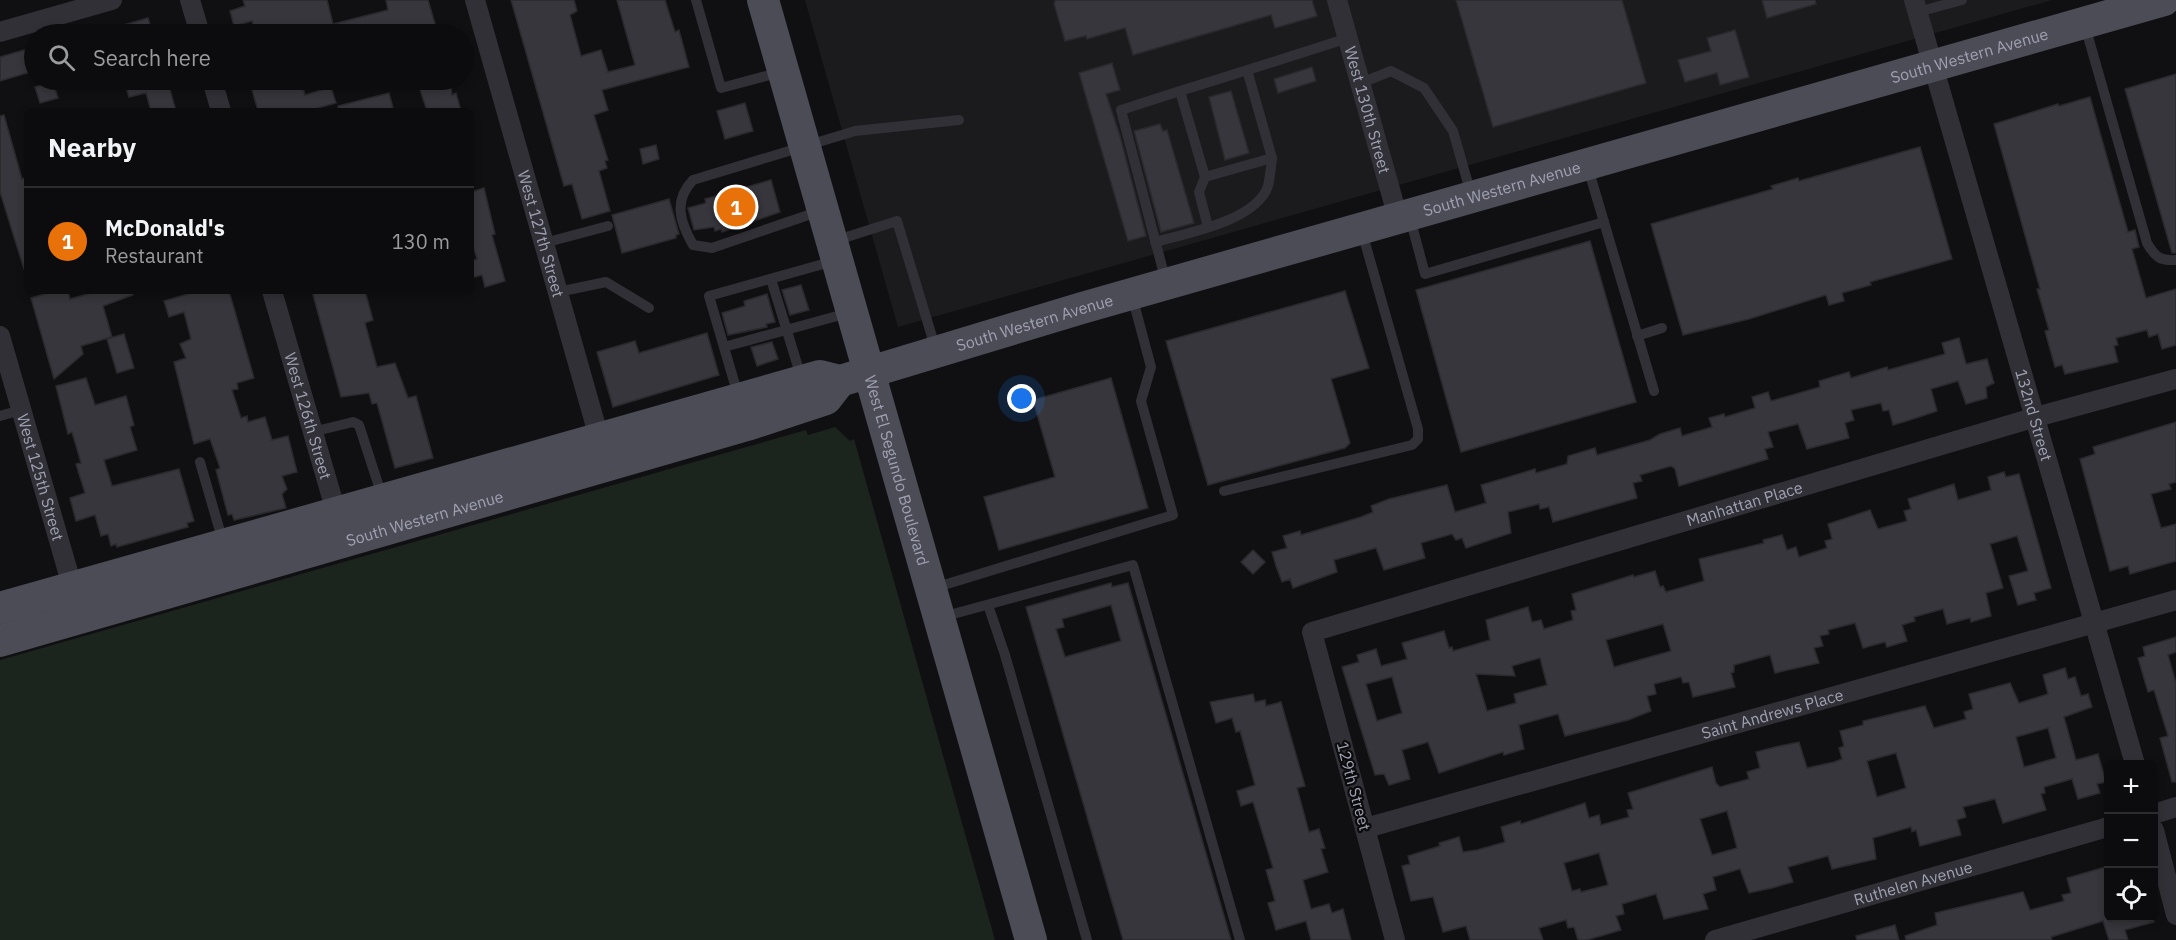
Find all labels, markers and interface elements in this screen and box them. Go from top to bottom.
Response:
street label: South Western Avenue [1888,23,2050,87]
search box [24,24,474,90]
icon: search [45,41,78,74]
text: Search here [93,43,211,72]
street label: West 130th Street [1340,44,1395,176]
text: Nearby [48,130,136,164]
street label: South Western Avenue [1421,157,1583,220]
street label: West 127th Street [514,168,569,300]
pin: 1 [716,184,756,230]
text: McDonald's [105,213,225,242]
text: 1 [62,228,74,255]
text: 130 m [392,228,450,255]
text: Restaurant [105,242,203,269]
street label: South Western Avenue [954,290,1116,355]
street label: West 126th Street [280,350,336,482]
street label: 132nd Street [2011,367,2057,463]
street label: West El Segundo Boulevard [860,373,934,568]
your location [1007,384,1036,413]
street label: West 125th Street [13,411,69,543]
street label: Manhattan Place [1684,477,1805,530]
street label: South Western Avenue [344,486,506,550]
street label: Saint Andrews Place [1699,684,1846,743]
street label: 129th Street [1333,739,1375,833]
map controls [2104,760,2158,922]
button: + [2104,760,2158,814]
button: − [2104,814,2158,868]
street label: Ruthelen Avenue [1851,857,1975,910]
button: locate [2104,868,2158,922]

